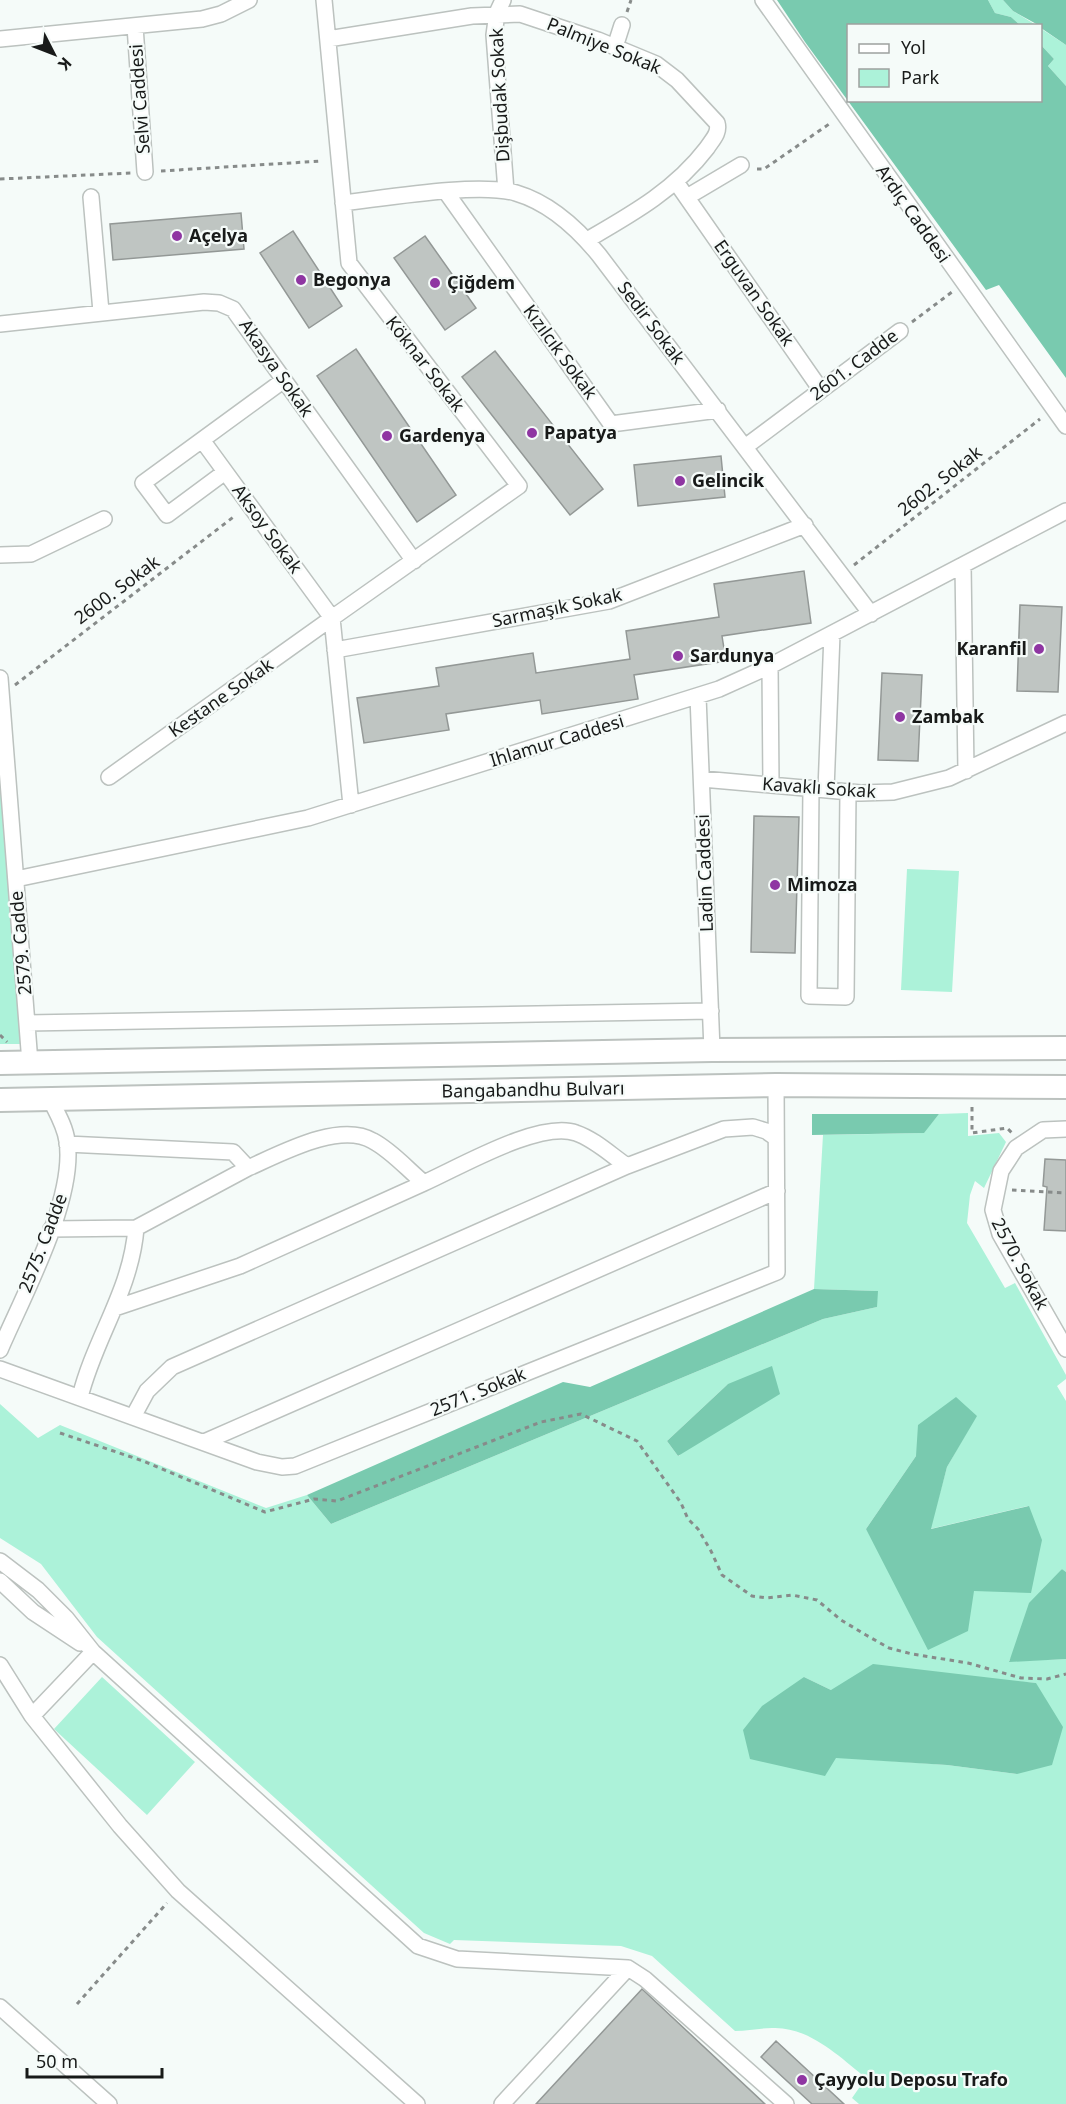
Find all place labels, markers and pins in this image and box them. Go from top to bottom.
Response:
place label: Açelya [189,223,248,247]
marker: Açelya [170,229,184,243]
place label: Begonya [313,267,391,291]
place label: Çiğdem [447,270,515,294]
marker: Begonya [294,273,308,287]
marker: Çiğdem [428,276,442,290]
place label: Papatya [544,420,617,444]
place label: Gardenya [399,423,485,447]
marker: Papatya [525,426,539,440]
marker: Gardenya [380,429,394,443]
place label: Gelincik [692,468,765,492]
marker: Gelincik [673,474,687,488]
place label: Karanfil [956,636,1027,660]
marker: Karanfil [1032,642,1046,656]
place label: Sardunya [690,643,774,667]
marker: Sardunya [671,649,685,663]
place label: Zambak [912,704,985,728]
marker: Zambak [893,710,907,724]
place label: Mimoza [787,872,858,896]
marker: Mimoza [768,878,782,892]
place label: Çayyolu Deposu Trafo [814,2067,1008,2091]
marker: Çayyolu Deposu Trafo [795,2073,809,2087]

